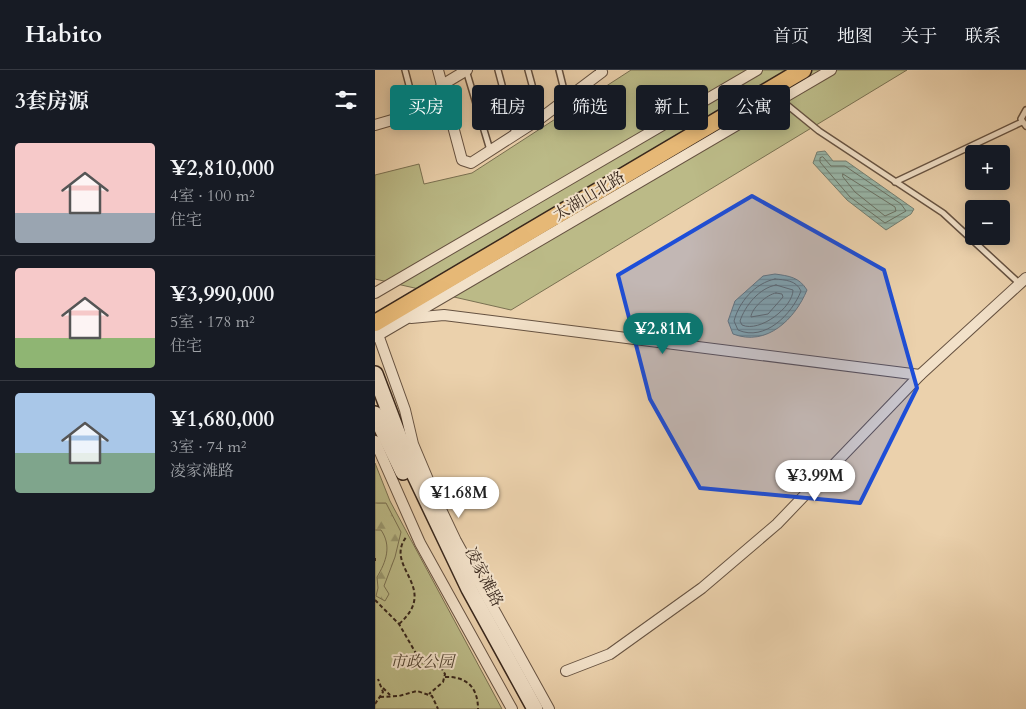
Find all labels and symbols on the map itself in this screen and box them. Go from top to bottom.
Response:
street label: 太湖山北路 [549,166,629,226]
pin: ¥2.81M [622,312,704,355]
pin: ¥3.99M [774,460,856,502]
pin: ¥1.68M [418,476,500,519]
street label: 凌家滩路 [460,543,508,611]
park label: 市政公园 [390,651,457,673]

